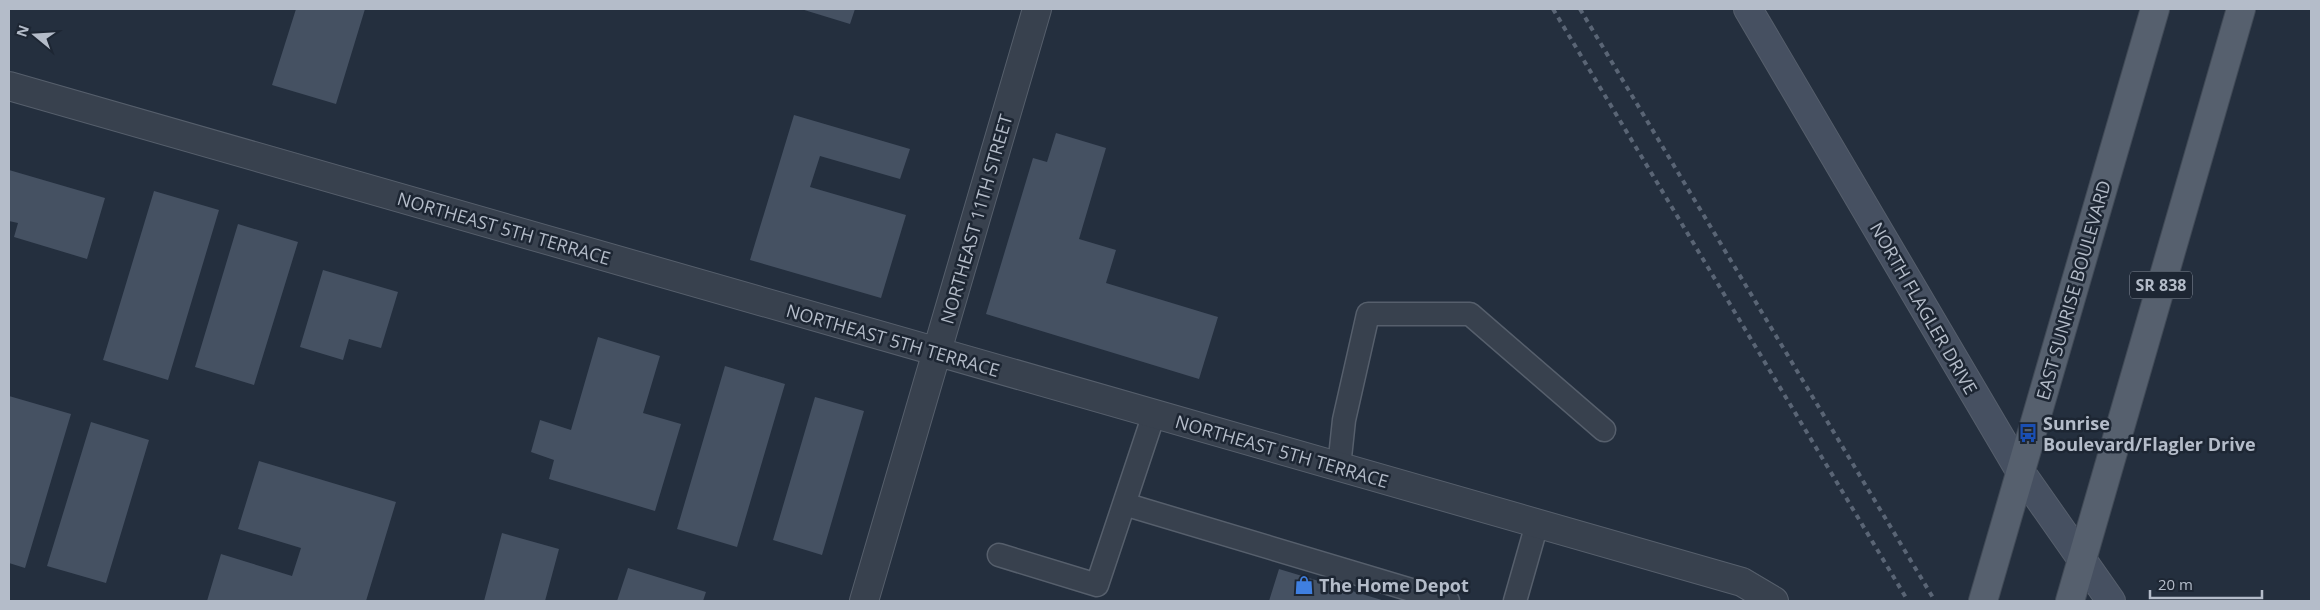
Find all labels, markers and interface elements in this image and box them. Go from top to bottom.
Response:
north arrow [10,10,60,60]
text: N [11,22,33,39]
street label: NORTHEAST 11TH STREET [935,111,1017,327]
street label: EAST SUNRISE BOULEVARD [2030,177,2116,403]
street label: NORTHEAST 5TH TERRACE [395,186,613,270]
street label: NORTH FLAGLER DRIVE [1865,218,1983,398]
road number: SR 838 [2130,272,2192,298]
street label: NORTHEAST 5TH TERRACE [784,298,1002,382]
street label: NORTHEAST 5TH TERRACE [1173,409,1391,493]
place label: Sunrise Boulevard/Flagler Drive [2043,411,2256,456]
bus stop icon: Sunrise Boulevard/Flagler Drive [2017,422,2039,444]
scale bar [2150,568,2262,600]
place label: The Home Depot [1319,573,1469,597]
shop icon: The Home Depot [1293,574,1315,596]
text: 20 m [2158,574,2193,594]

